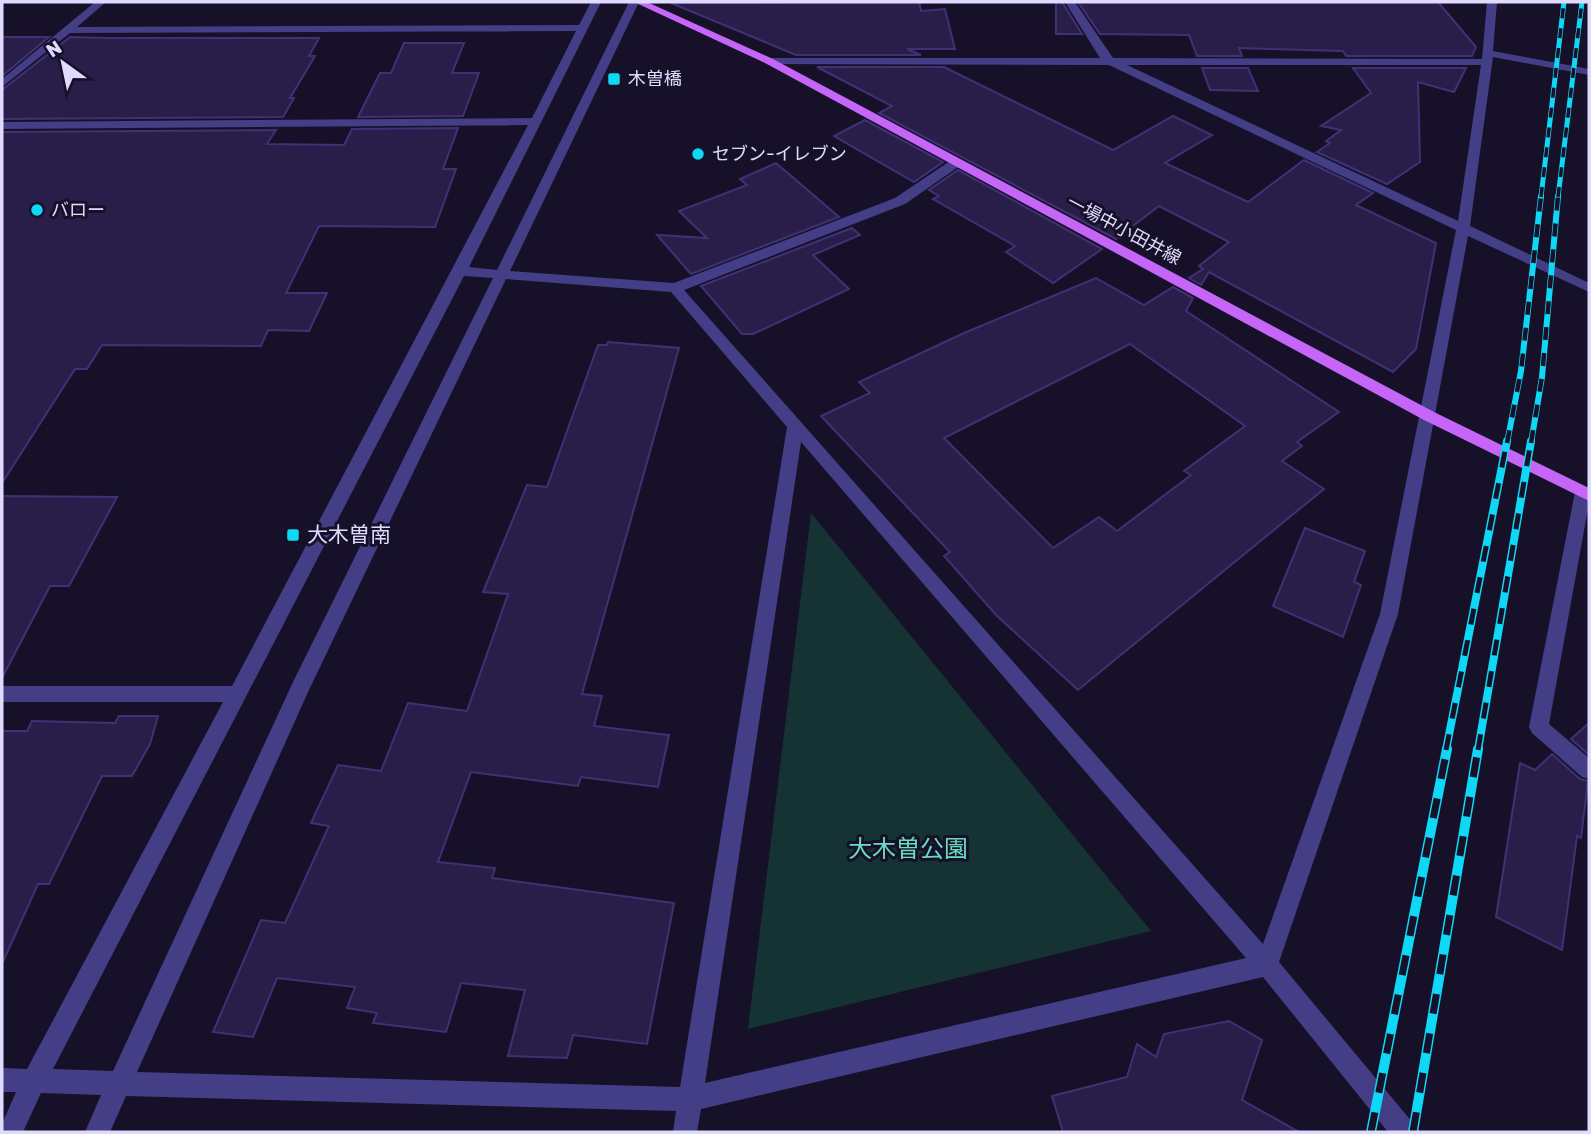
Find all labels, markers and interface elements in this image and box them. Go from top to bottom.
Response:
north arrow [28,28,98,98]
text: N [42,36,66,63]
place label: 木曽橋 [628,68,682,90]
marker: 木曽橋 [606,71,622,87]
place label: セブン-イレブン [712,143,847,165]
marker: セブン-イレブン [690,146,706,162]
street label: 一場中小田井線 [1063,191,1185,269]
place label: バロー [51,199,105,221]
marker: バロー [29,202,45,218]
place label: 大木曽南 [307,522,391,547]
marker: 大木曽南 [285,527,301,543]
park label: 大木曽公園 [848,835,968,863]

